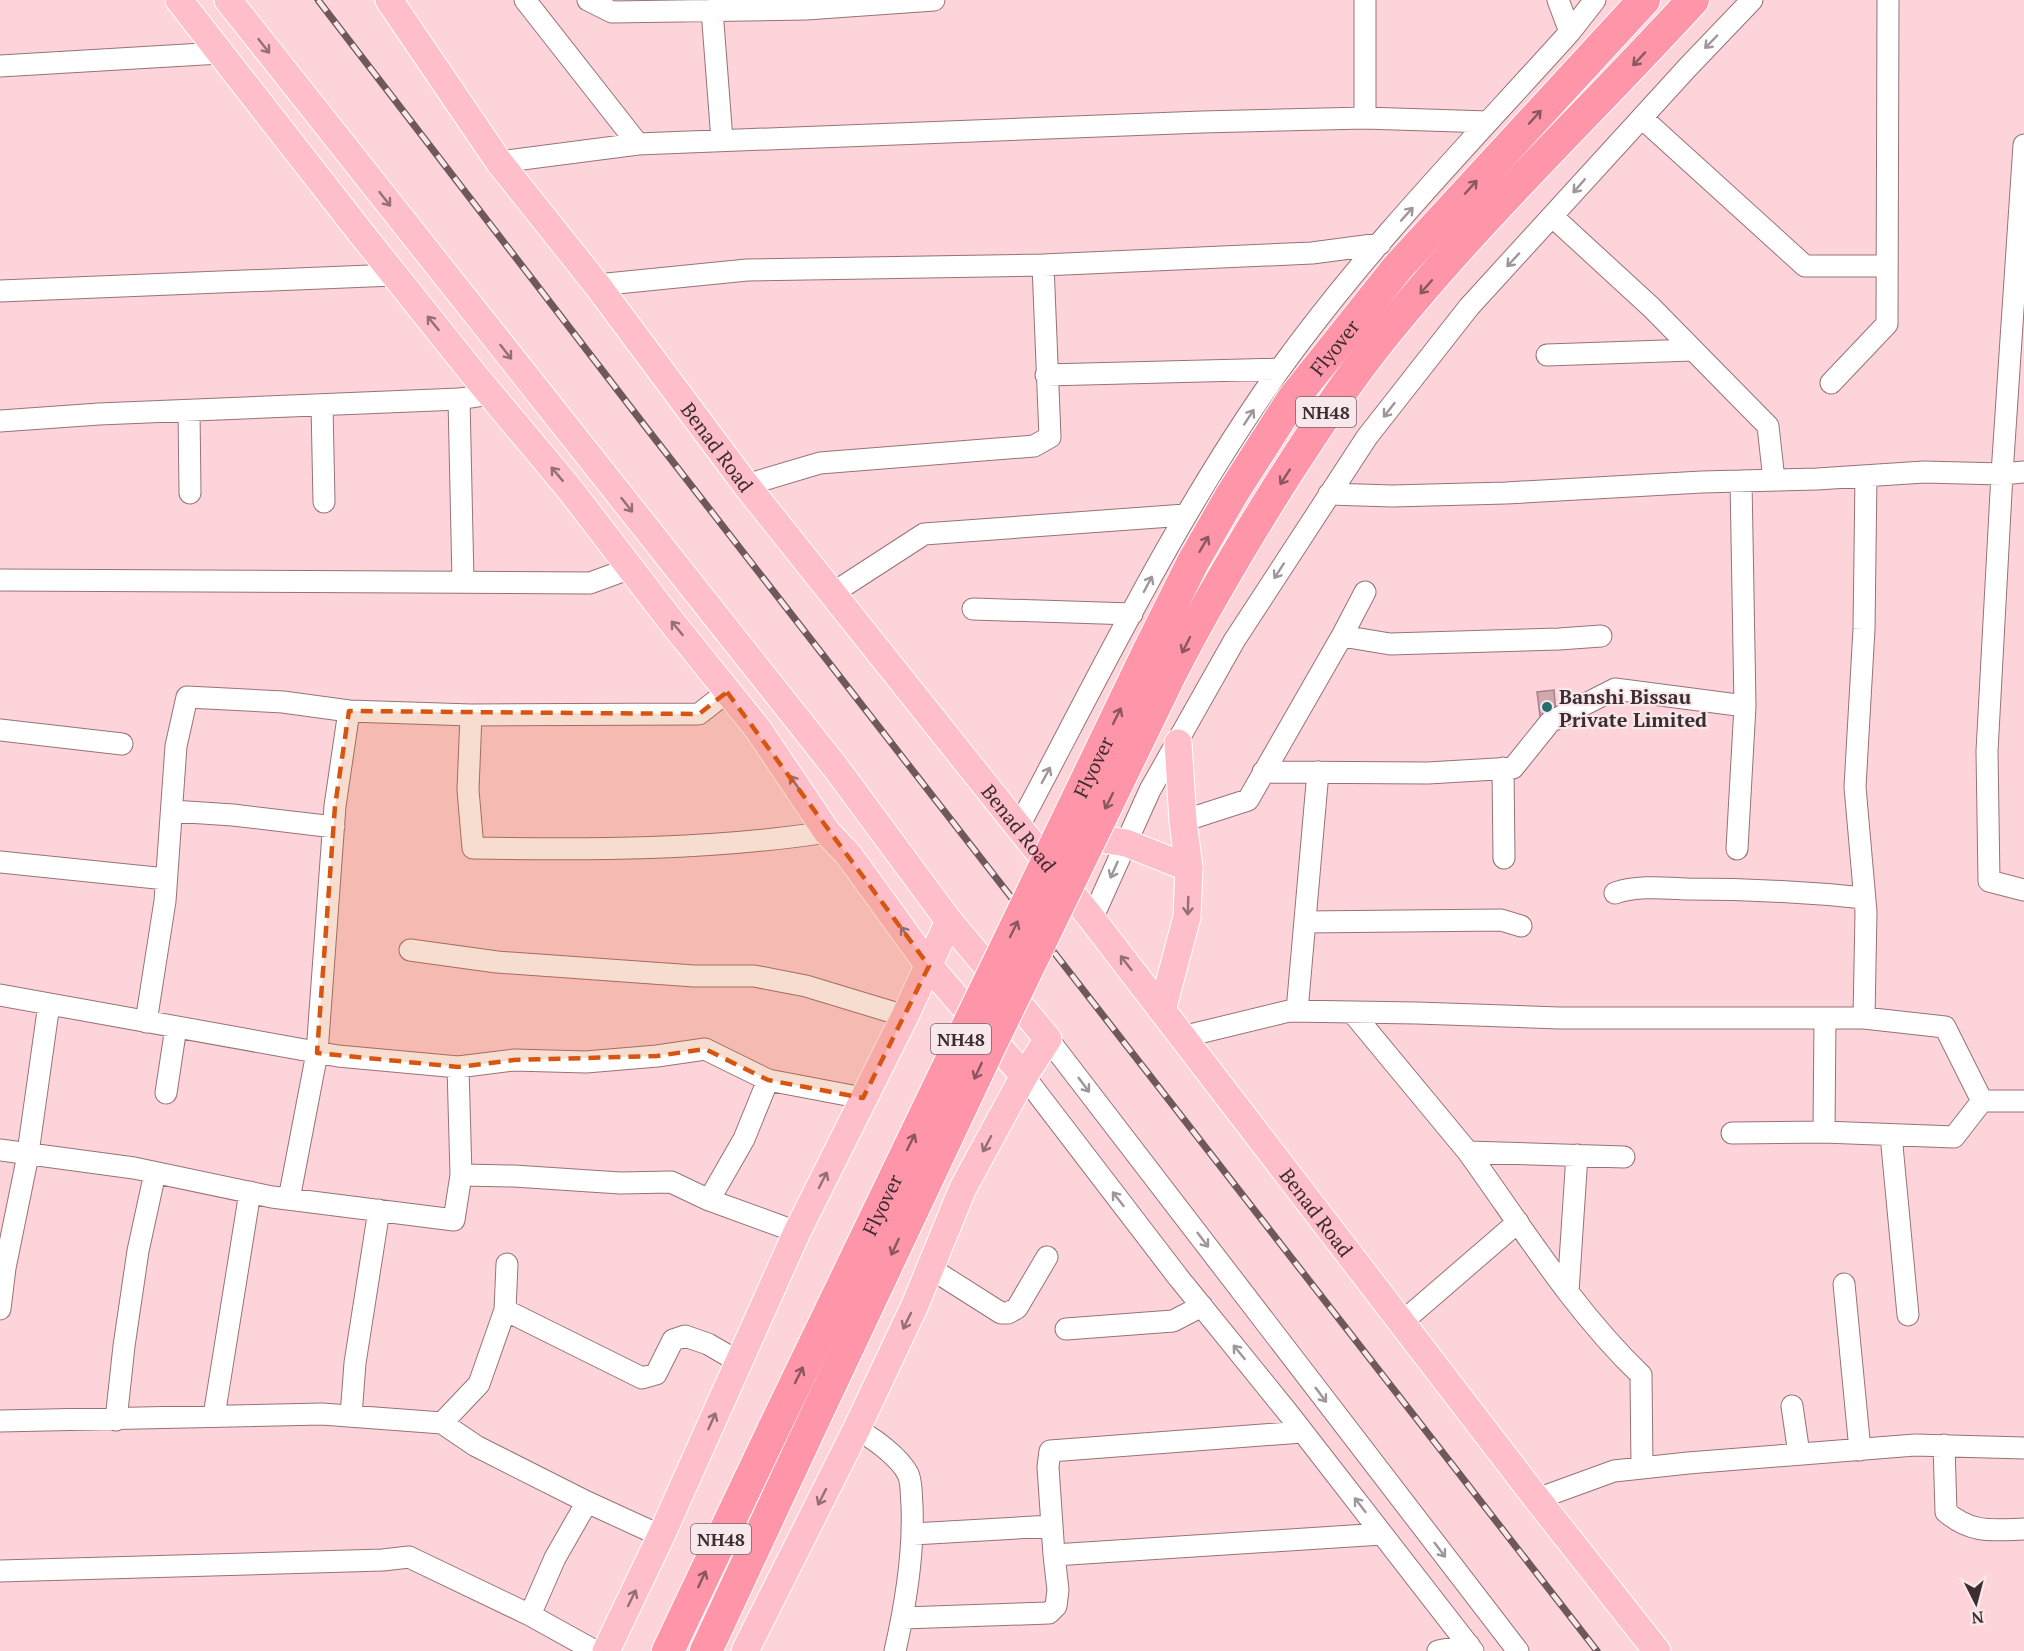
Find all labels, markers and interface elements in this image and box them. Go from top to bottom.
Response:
one-way arrow [1704,35,1718,50]
one-way arrow [258,38,271,54]
one-way arrow [1632,51,1646,66]
one-way arrow [1528,110,1542,125]
one-way arrow [1573,178,1586,194]
one-way arrow [1464,180,1478,195]
one-way arrow [379,191,392,207]
one-way arrow [1400,207,1414,222]
one-way arrow [1506,252,1520,267]
one-way arrow [1419,279,1433,294]
street label: Flyover [1303,313,1365,381]
one-way arrow [427,316,440,332]
one-way arrow [500,344,513,360]
street label: Benad Road [675,397,760,497]
road number: NH48 [1296,397,1356,427]
one-way arrow [1382,402,1395,418]
one-way arrow [1242,409,1255,426]
one-way arrow [551,466,564,482]
one-way arrow [1279,468,1291,485]
one-way arrow [621,496,634,512]
one-way arrow [1199,535,1210,553]
one-way arrow [1273,562,1285,579]
one-way arrow [1142,576,1154,593]
one-way arrow [670,620,683,636]
one-way arrow [1180,635,1191,653]
place label: Banshi Bissau Private Limited [1559,683,1707,733]
marker: Banshi Bissau Private Limited [1540,700,1554,714]
one-way arrow [1112,707,1124,725]
street label: Flyover [1066,731,1119,802]
one-way arrow [1041,766,1052,784]
one-way arrow [789,775,801,792]
street label: Benad Road [976,778,1063,877]
one-way arrow [1102,792,1114,810]
one-way arrow [1108,860,1119,879]
one-way arrow [1182,896,1193,915]
one-way arrow [1009,920,1020,938]
one-way arrow [900,927,912,943]
one-way arrow [1120,956,1133,972]
road number: NH48 [931,1024,991,1054]
one-way arrow [971,1061,983,1079]
one-way arrow [1078,1077,1090,1093]
one-way arrow [905,1134,917,1152]
one-way arrow [981,1134,992,1152]
street label: Benad Road [1274,1162,1360,1262]
street label: Flyover [855,1169,908,1240]
one-way arrow [817,1172,829,1189]
one-way arrow [1112,1192,1125,1208]
one-way arrow [1196,1232,1209,1248]
one-way arrow [888,1238,900,1256]
one-way arrow [901,1312,913,1330]
one-way arrow [1233,1344,1246,1360]
one-way arrow [794,1366,806,1384]
one-way arrow [1314,1387,1327,1403]
one-way arrow [707,1412,719,1430]
one-way arrow [816,1488,828,1506]
one-way arrow [1354,1497,1367,1513]
road number: NH48 [691,1524,751,1554]
one-way arrow [1433,1541,1446,1557]
one-way arrow [697,1571,709,1589]
north arrow [1946,1573,2006,1633]
one-way arrow [626,1590,638,1608]
text: N [1970,1606,1985,1629]

